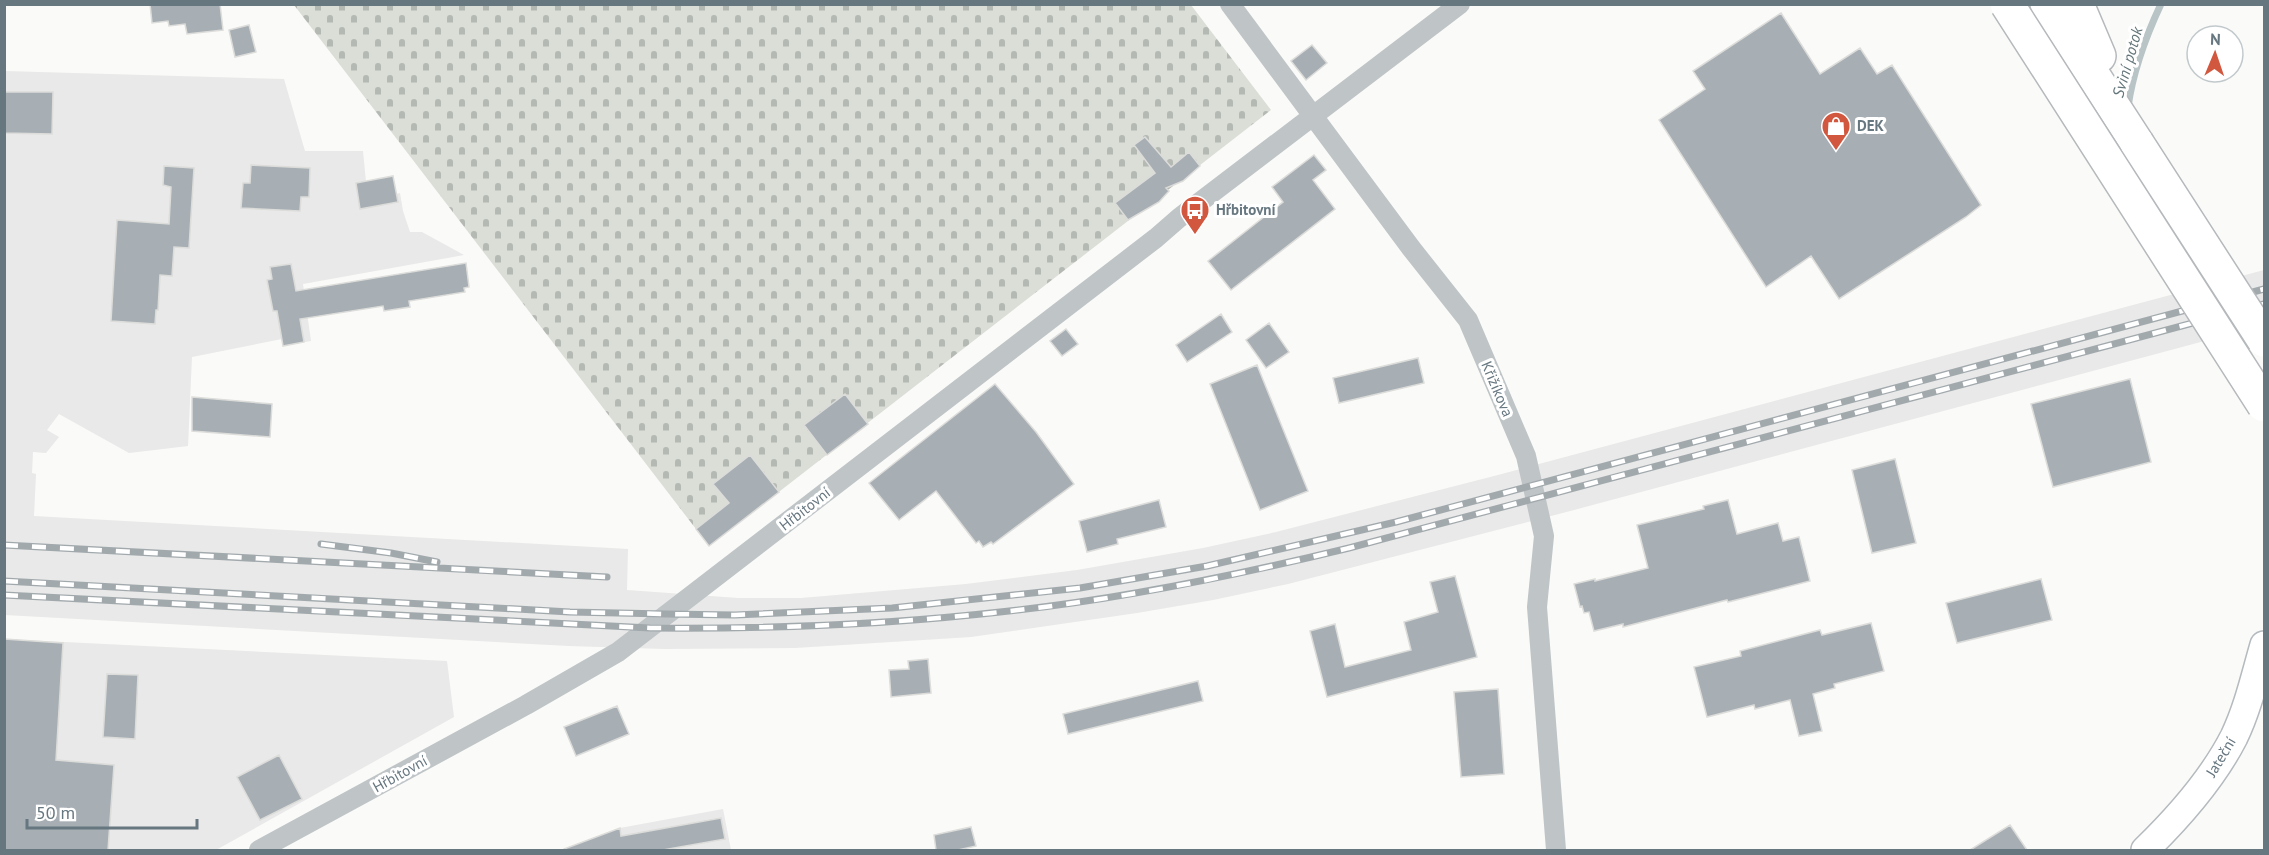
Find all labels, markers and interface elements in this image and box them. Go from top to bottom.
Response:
water label: Sviní potok [2107,24,2147,100]
north arrow [2185,24,2245,84]
text: N [2210,29,2221,49]
shop icon: DEK [1820,110,1852,152]
place label: DEK [1857,116,1885,135]
bus stop icon: Hřbitovní [1179,194,1211,236]
place label: Hřbitovní [1216,200,1276,219]
street label: Křižíkova [1477,358,1518,419]
street label: Hřbitovní [775,483,834,534]
street label: Jateční [2201,733,2240,781]
street label: Hřbitovní [369,751,430,796]
scale bar [27,792,196,830]
text: 50 m [36,801,75,824]

